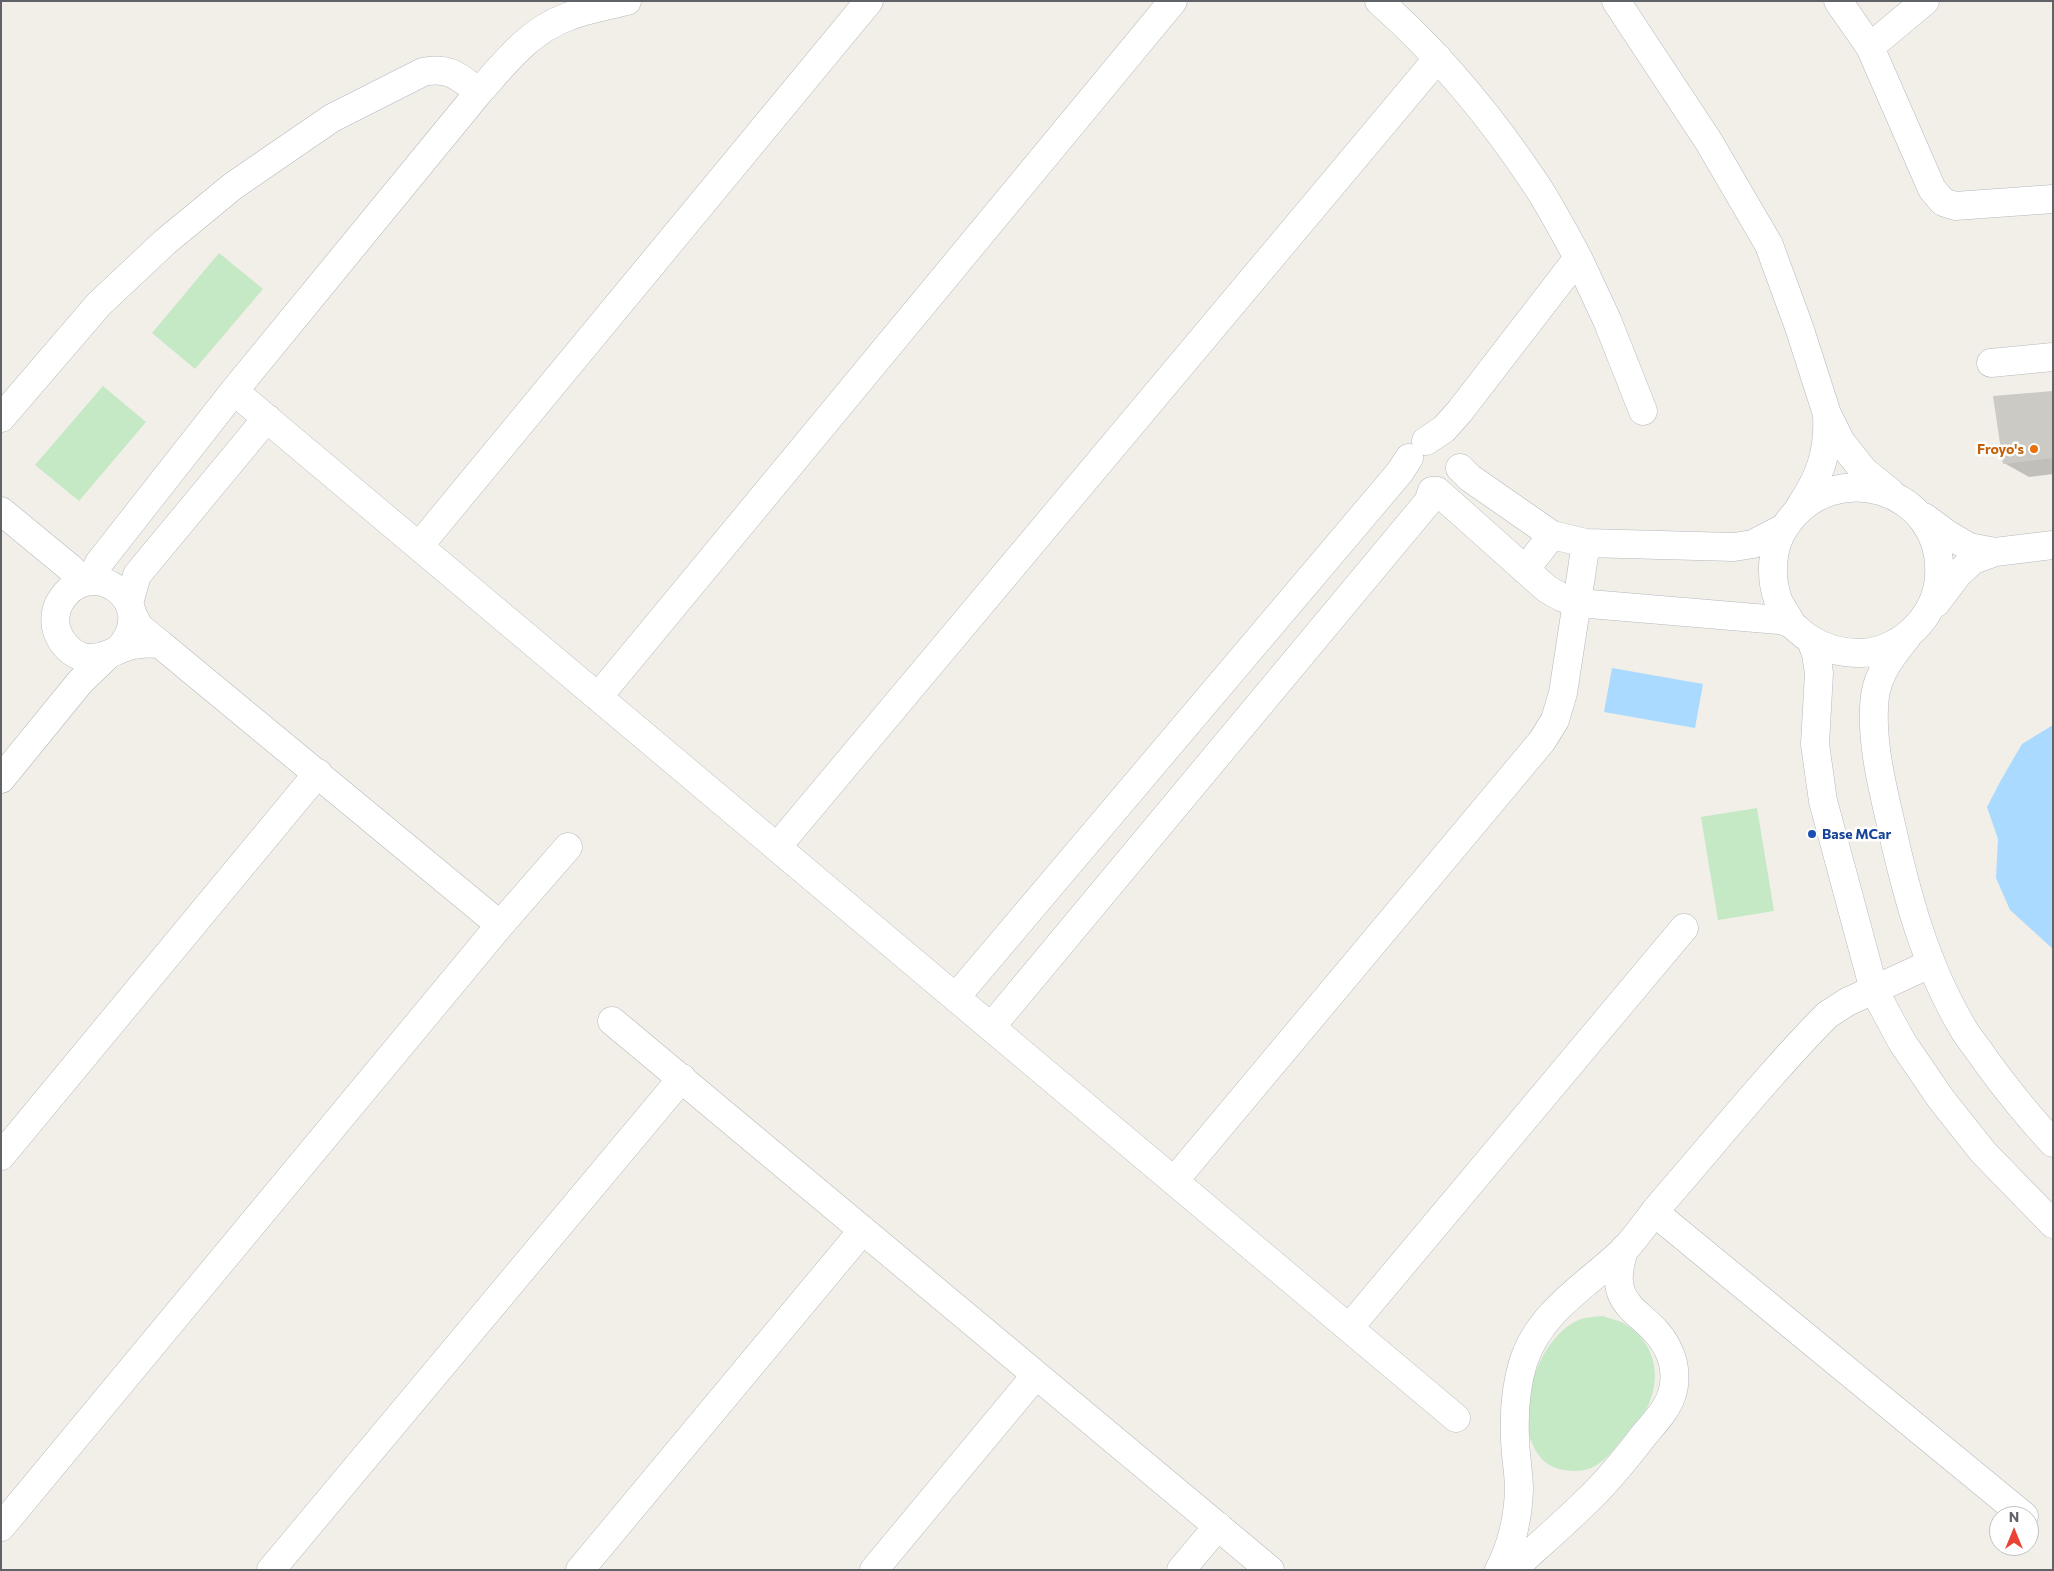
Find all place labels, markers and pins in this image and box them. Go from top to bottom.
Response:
place label: Froyo's [1977,441,2024,457]
marker: Froyo's [2028,443,2040,455]
place label: Base MCar [1822,826,1891,842]
marker: Base MCar [1806,828,1818,840]

